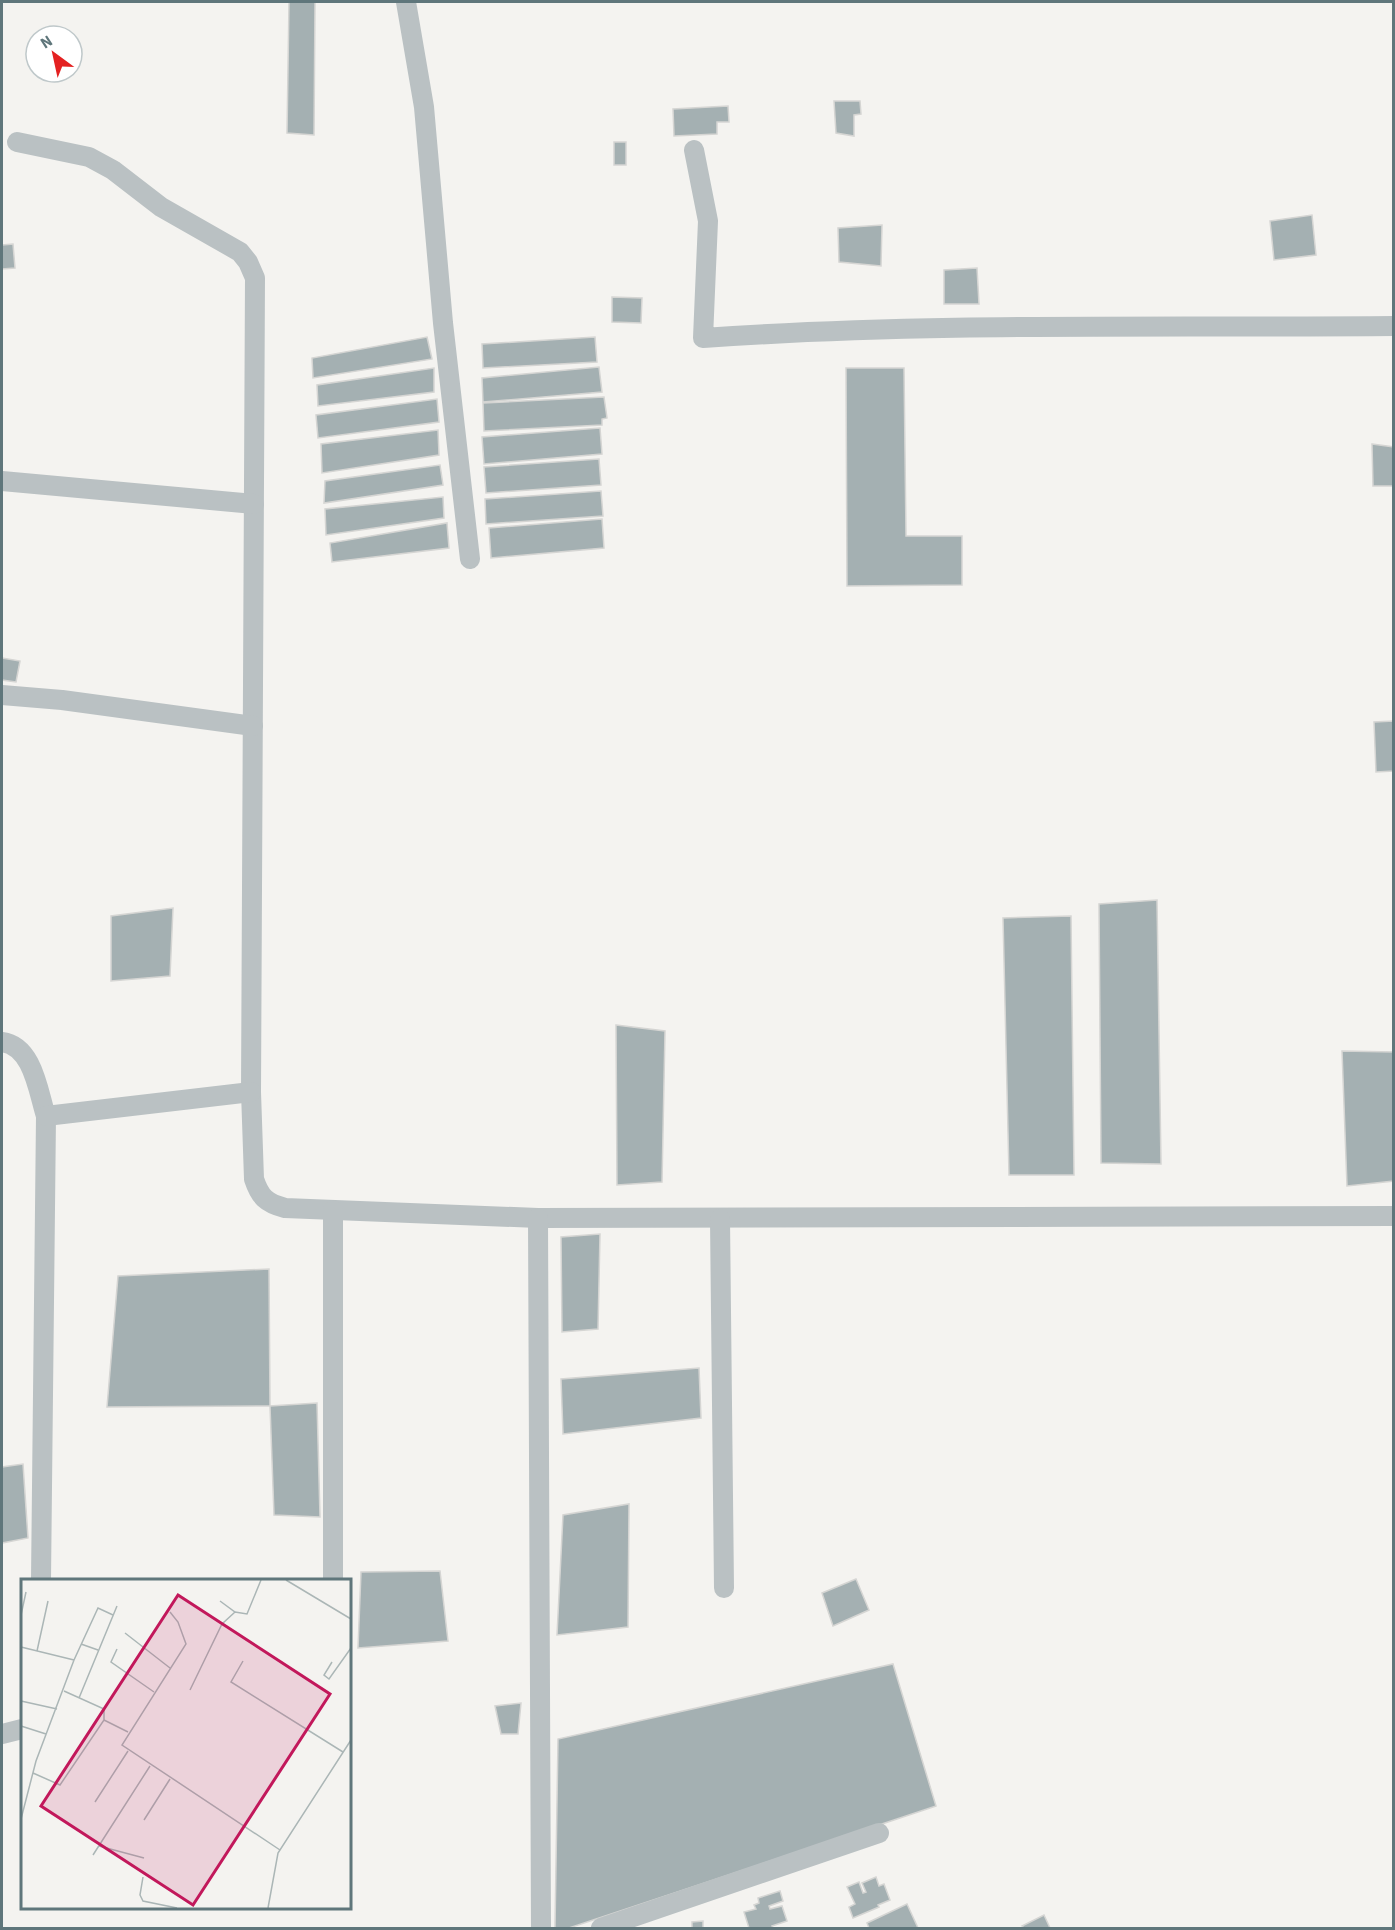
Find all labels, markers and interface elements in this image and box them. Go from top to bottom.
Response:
north arrow [24,24,84,84]
text: N [36,30,57,54]
inset map [21,1579,351,1909]

